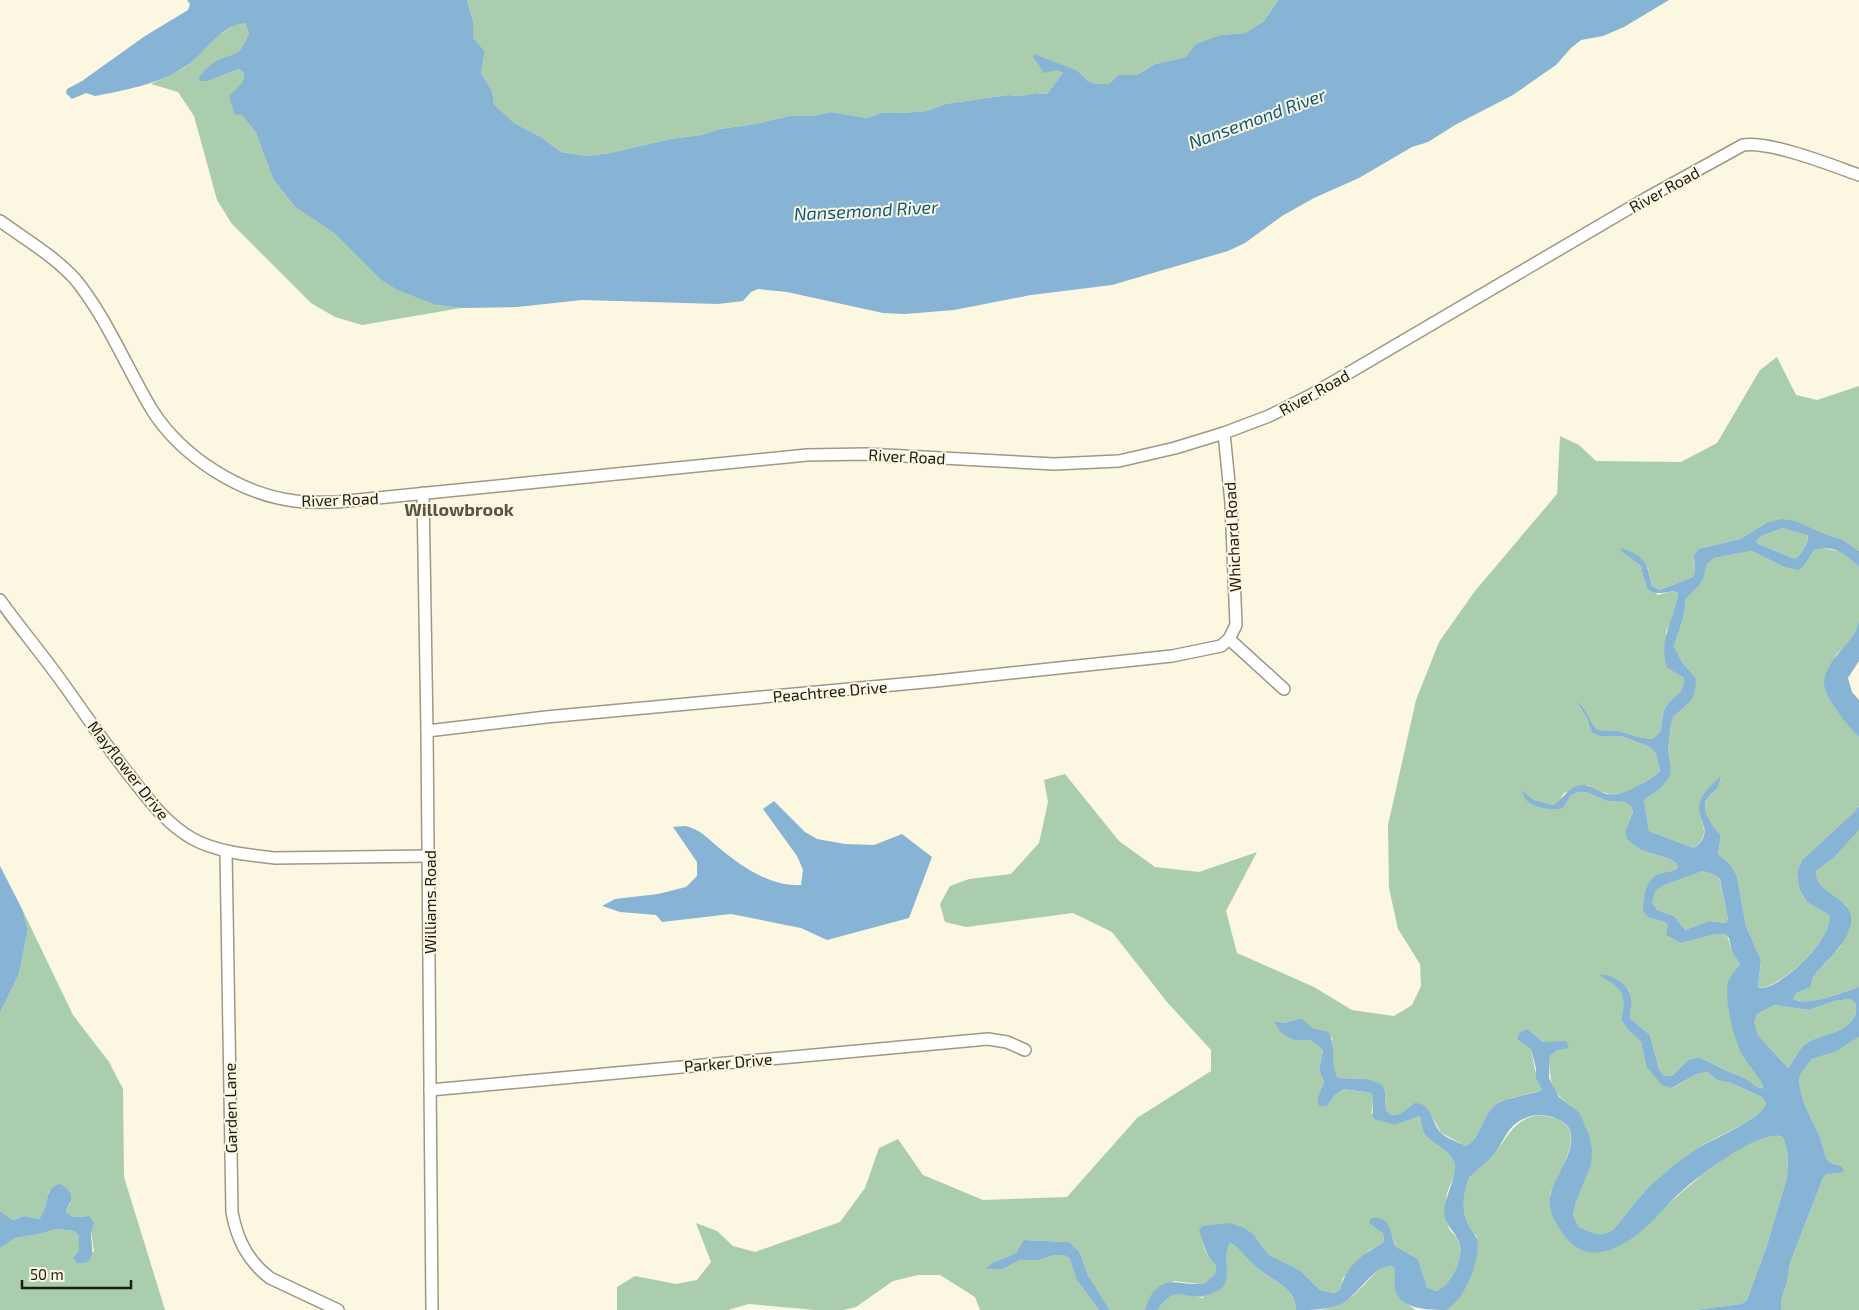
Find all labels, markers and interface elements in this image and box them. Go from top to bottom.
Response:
water label: Nansemond River [1185,83,1330,153]
street label: River Road [1626,162,1702,216]
water label: Nansemond River [793,195,940,225]
street label: River Road [1276,365,1352,419]
street label: River Road [868,444,946,468]
street label: Whichard Road [1220,481,1244,593]
street label: River Road [301,488,379,510]
district label: Willowbrook [404,498,514,520]
street label: Peachtree Drive [772,677,888,705]
street label: Mayflower Drive [84,717,174,823]
street label: Williams Road [420,850,439,954]
street label: Parker Drive [683,1049,773,1075]
street label: Garden Lane [220,1063,240,1153]
scale bar [22,1258,131,1290]
text: 50 m [30,1265,64,1283]

